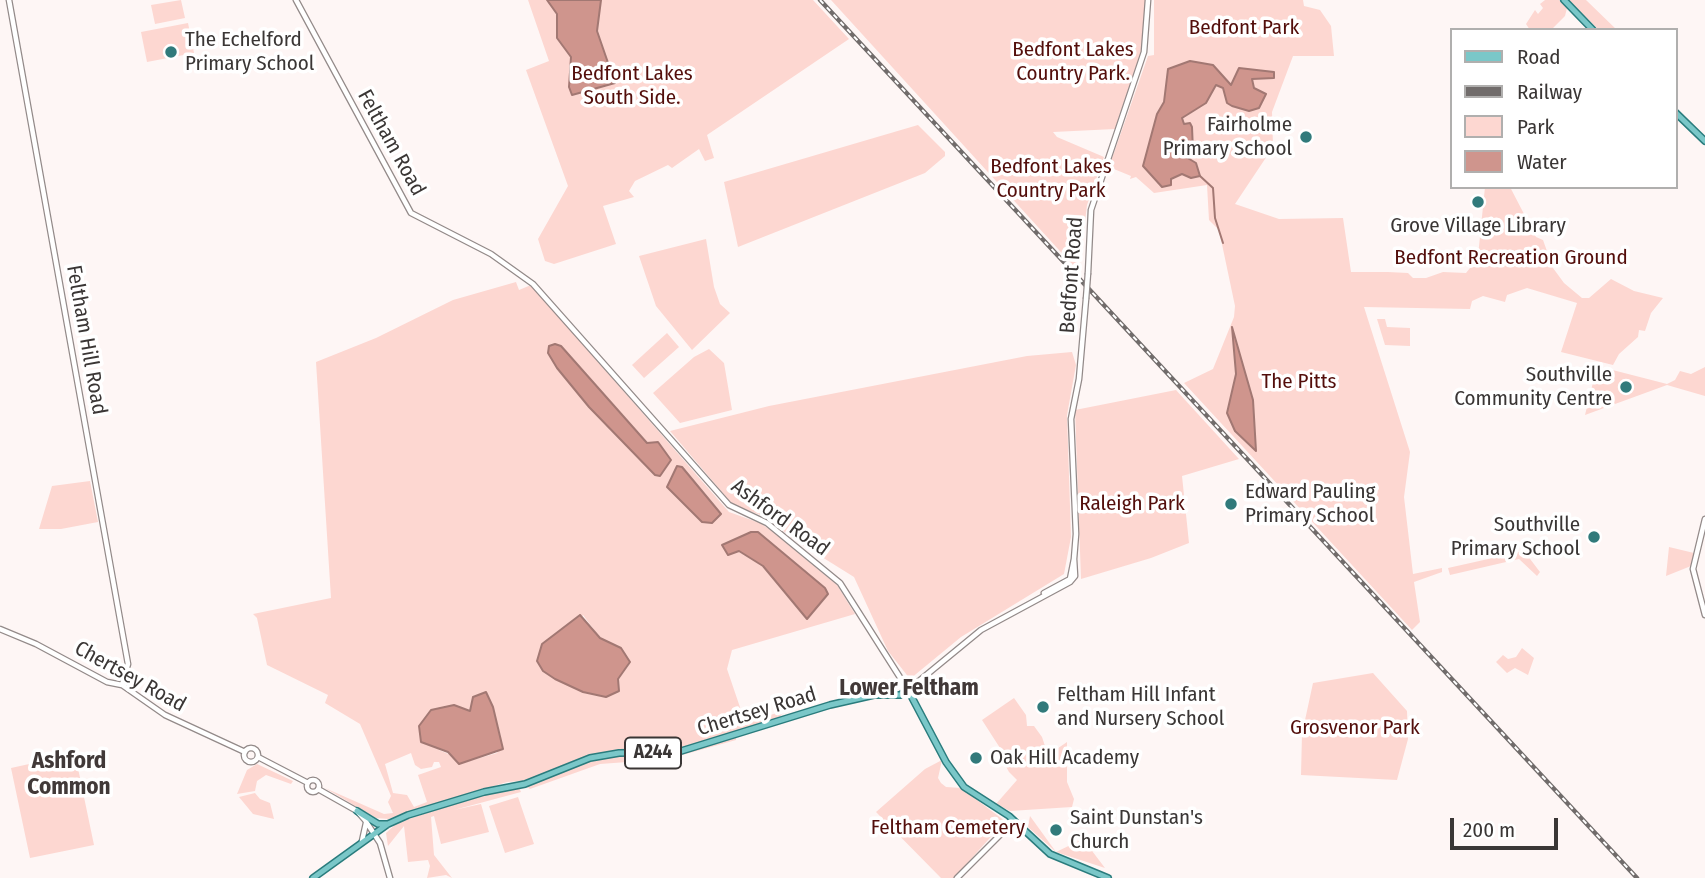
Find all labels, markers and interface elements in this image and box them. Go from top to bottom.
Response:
park label: Bedfont Park [1189,15,1299,41]
place label: The Echelford Primary School [185,27,314,77]
legend [1450,28,1677,189]
park label: Bedfont Lakes Country Park. [1012,37,1134,87]
marker: The Echelford Primary School [163,44,179,60]
text: Road [1517,44,1561,70]
park label: Bedfont Lakes South Side. [571,61,693,111]
text: Railway [1517,79,1582,105]
street label: Feltham Road [352,86,430,200]
place label: Fairholme Primary School [1163,112,1292,162]
text: Park [1517,114,1554,140]
marker: Fairholme Primary School [1298,129,1314,145]
text: Water [1517,149,1567,175]
park label: Bedfont Lakes Country Park [990,154,1112,204]
marker: Grove Village Library [1470,194,1486,210]
place label: Grove Village Library [1390,213,1566,239]
street label: Bedfont Road [1055,216,1089,334]
park label: Bedfont Recreation Ground [1394,245,1628,271]
street label: Feltham Hill Road [60,263,112,417]
place label: Southville Community Centre [1454,362,1612,412]
park label: The Pitts [1261,369,1337,395]
marker: Southville Community Centre [1618,379,1634,395]
street label: Ashford Road [726,474,834,562]
place label: Edward Pauling Primary School [1245,479,1375,529]
park label: Raleigh Park [1079,491,1185,517]
marker: Edward Pauling Primary School [1223,496,1239,512]
place label: Southville Primary School [1451,512,1580,562]
marker: Southville Primary School [1586,529,1602,545]
street label: Chertsey Road [70,636,190,718]
district label: Lower Feltham [839,675,979,703]
street label: Chertsey Road [694,682,820,742]
place label: Feltham Hill Infant and Nursery School [1057,682,1224,732]
marker: Feltham Hill Infant and Nursery School [1035,699,1051,715]
park label: Grosvenor Park [1290,715,1420,741]
road number: A244 [625,738,681,768]
place label: Oak Hill Academy [990,745,1139,771]
district label: Ashford Common [27,748,111,802]
marker: Oak Hill Academy [968,750,984,766]
scale bar [1453,804,1562,848]
place label: Saint Dunstan's Church [1070,805,1203,855]
park label: Feltham Cemetery [871,815,1025,841]
text: 200 m [1463,817,1515,843]
marker: Saint Dunstan's Church [1048,822,1064,838]

